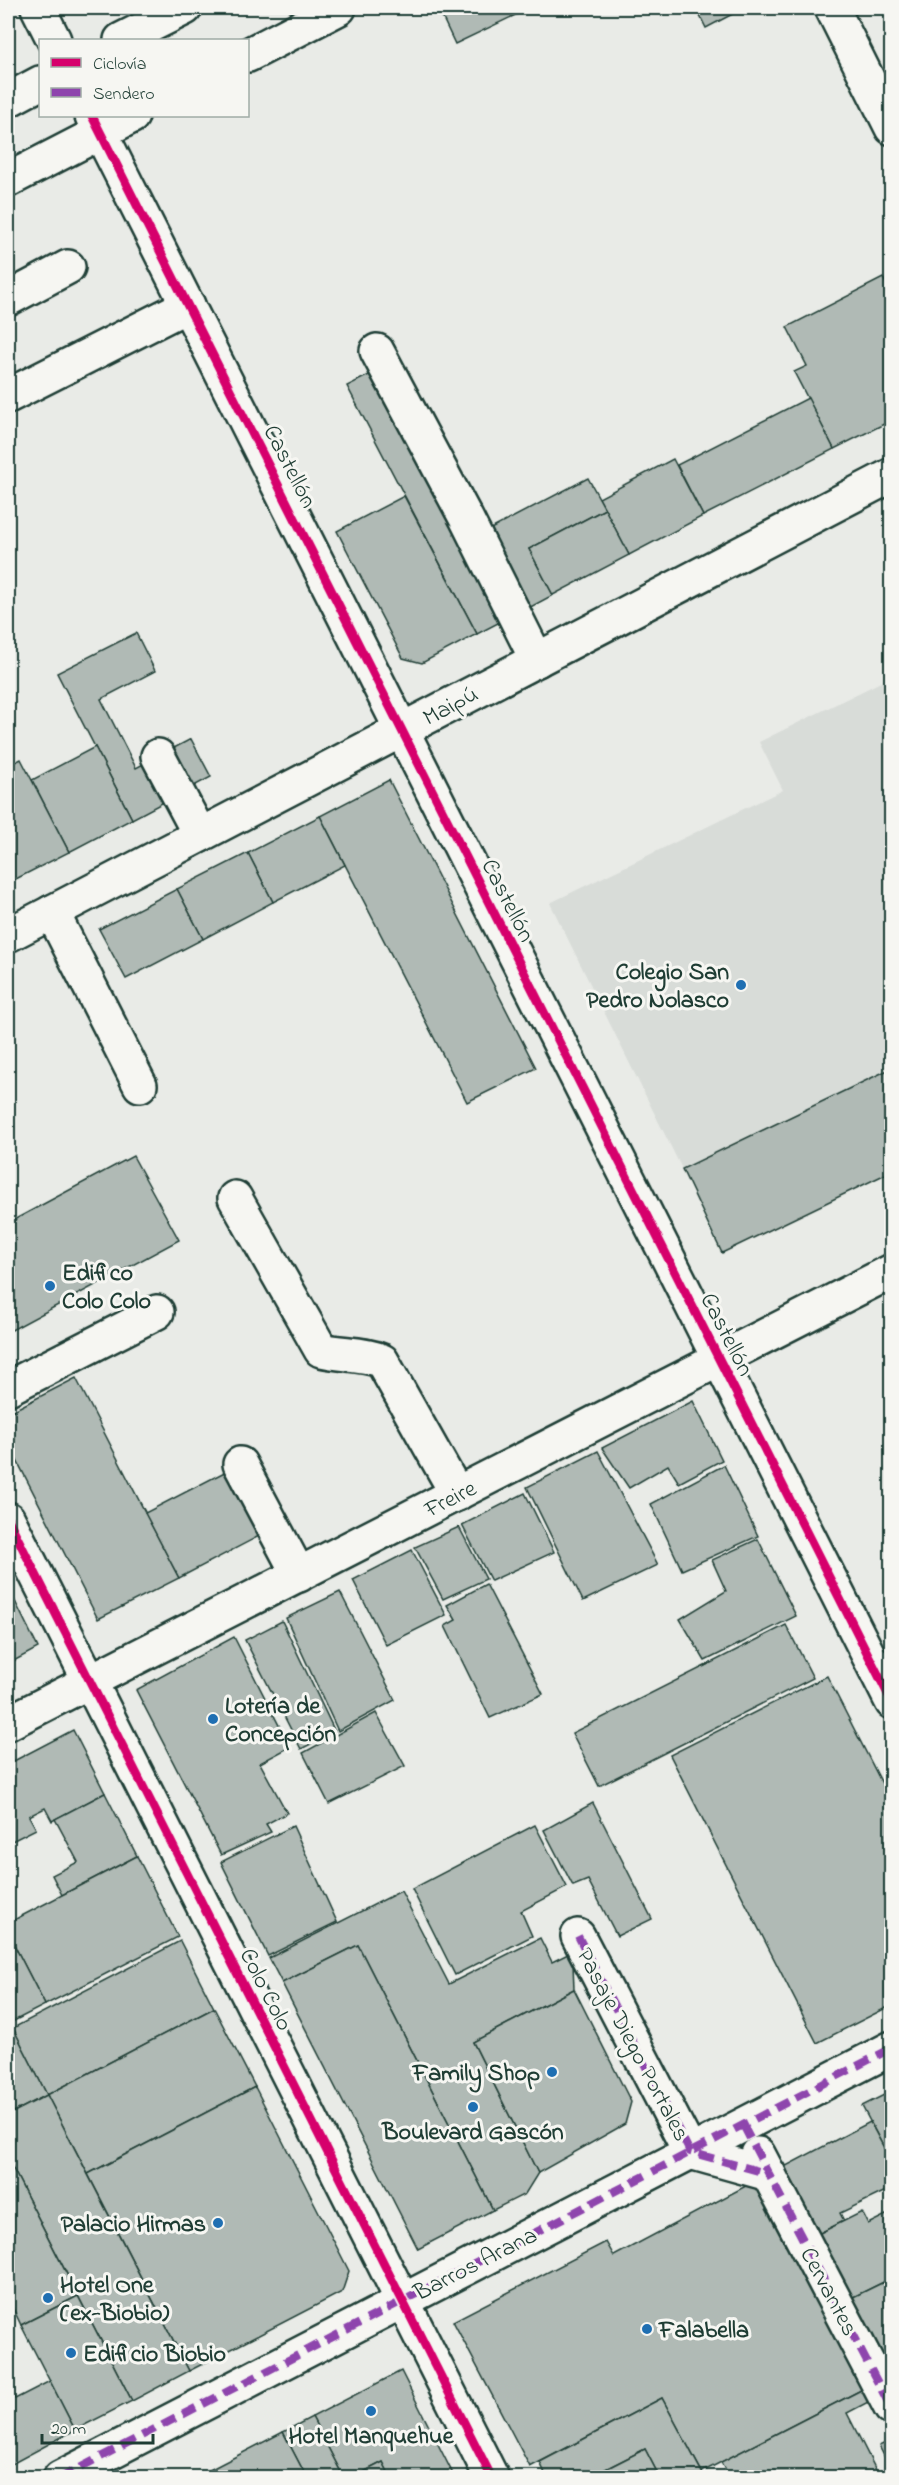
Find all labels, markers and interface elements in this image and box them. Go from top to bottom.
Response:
legend [39,39,249,117]
text: Ciclovía [93,52,146,78]
text: Sendero [93,82,155,108]
street label: Castellón [253,419,325,515]
street label: Maipú [417,678,485,736]
street label: Castellón [471,853,543,949]
place label: Colegio San Pedro Nolasco [586,956,729,1019]
marker: Colegio San Pedro Nolasco [734,978,748,992]
place label: Edifico Colo Colo [62,1257,151,1320]
marker: Edifico Colo Colo [43,1279,57,1293]
street label: Castellón [690,1287,762,1383]
street label: Freire [418,1472,484,1529]
place label: Lotería de Concepción [225,1690,336,1753]
marker: Lotería de Concepción [206,1712,220,1726]
street label: Pasaje Diego Portales [566,1942,698,2148]
street label: Colo Colo [229,1943,301,2038]
place label: Family Shop [412,2057,540,2093]
marker: Family Shop [545,2065,559,2079]
marker: Boulevard Gascón [466,2100,480,2114]
place label: Boulevard Gascón [381,2116,564,2151]
place label: Palacio Hirmas [61,2208,206,2243]
marker: Palacio Hirmas [211,2216,225,2230]
street label: Barros Arana [407,2219,544,2312]
street label: Cervantes [790,2241,866,2343]
place label: Hotel One (ex-Biobio) [60,2269,169,2332]
marker: Hotel One (ex-Biobio) [41,2291,55,2305]
place label: Falabella [658,2314,749,2349]
marker: Falabella [640,2322,654,2336]
place label: Edificio Biobio [83,2338,226,2373]
marker: Edificio Biobio [64,2346,78,2360]
marker: Hotel Manquehue [364,2404,378,2418]
scale bar [42,2407,153,2445]
text: 20 m [51,2417,86,2443]
place label: Hotel Manquehue [289,2420,455,2455]

